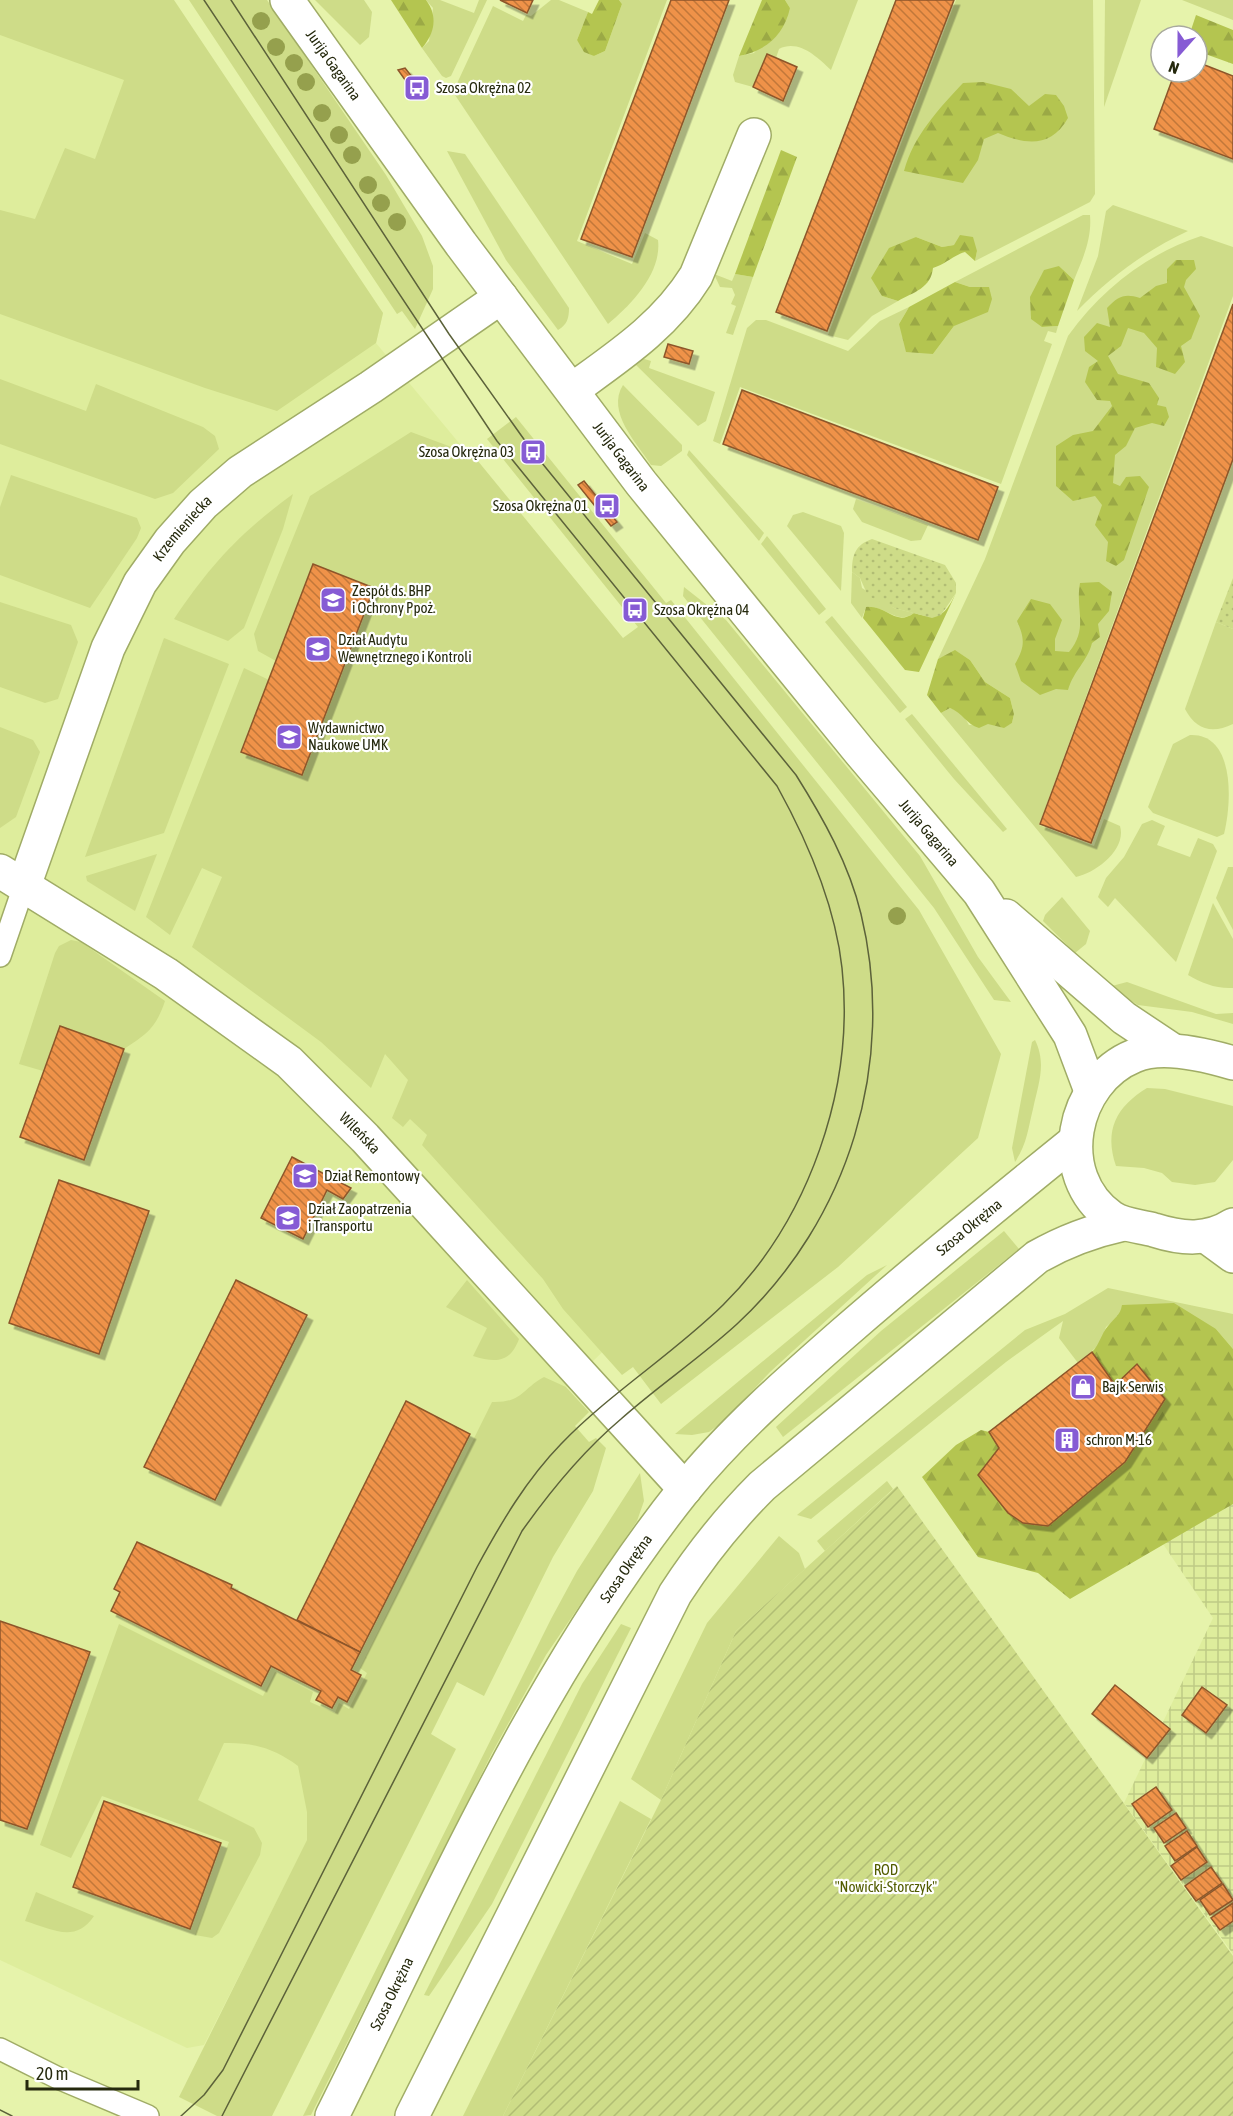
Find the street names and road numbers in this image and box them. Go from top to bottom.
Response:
street label: Jurija Gagarina [303,26,365,103]
street label: Jurija Gagarina [590,418,653,495]
street label: Krzemieniecka [149,491,215,565]
street label: Jurija Gagarina [896,796,962,870]
street label: Wileńska [336,1109,384,1157]
street label: Szosa Okrężna [933,1195,1005,1259]
street label: Szosa Okrężna [596,1531,655,1606]
street label: Szosa Okrężna [366,1954,416,2033]

